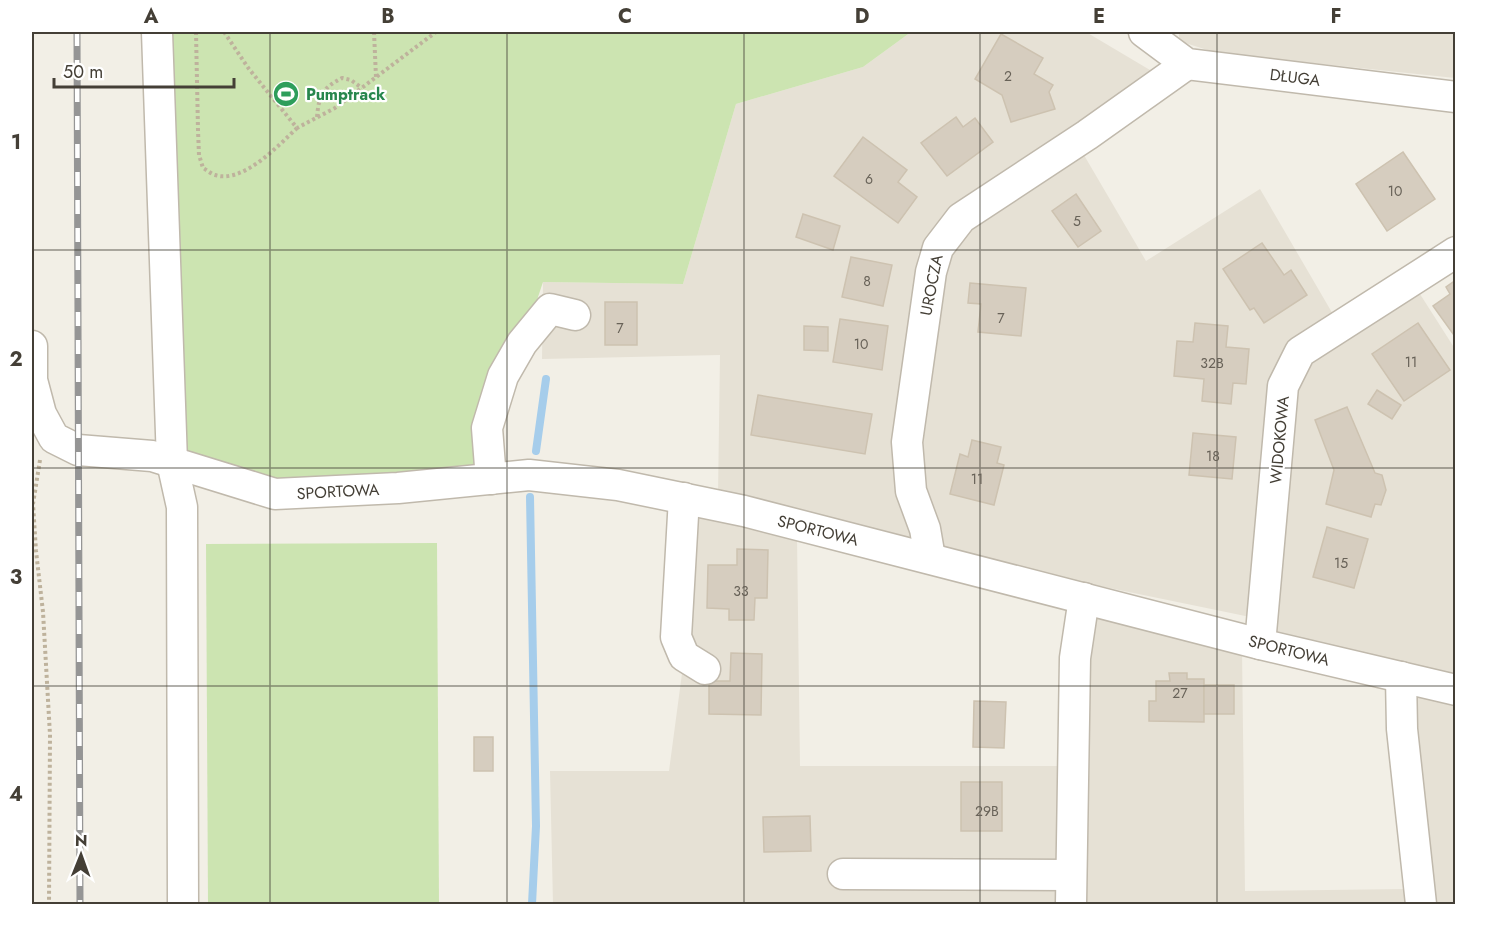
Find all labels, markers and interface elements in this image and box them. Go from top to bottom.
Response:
text: A [143,2,159,31]
text: B [381,2,395,31]
text: C [618,2,632,31]
text: D [855,2,869,31]
text: E [1093,2,1105,31]
text: F [1330,2,1342,31]
scale bar [54,51,234,89]
text: 50 m [63,59,103,85]
street label: DŁUGA [1268,63,1322,92]
house number: 2 [1004,66,1012,86]
sports icon: Pumptrack [271,79,301,109]
place label: Pumptrack [306,83,386,106]
text: 1 [11,128,21,157]
house number: 6 [865,169,873,189]
house number: 10 [1388,181,1402,201]
house number: 5 [1073,211,1081,231]
street label: UROCZA [914,252,949,318]
house number: 8 [863,271,871,291]
house number: 7 [997,308,1005,328]
house number: 7 [616,318,624,338]
house number: 10 [854,334,868,354]
text: 2 [9,345,23,374]
house number: 11 [1405,352,1417,372]
house number: 32B [1200,353,1224,373]
street label: WIDOKOWA [1264,395,1295,485]
house number: 18 [1206,446,1220,466]
house number: 11 [971,469,983,489]
street label: SPORTOWA [296,478,380,505]
street label: SPORTOWA [775,509,861,552]
house number: 15 [1334,553,1348,573]
text: 3 [10,563,22,592]
house number: 33 [733,581,749,601]
street label: SPORTOWA [1246,629,1332,672]
house number: 27 [1172,683,1188,703]
text: 4 [9,780,23,809]
house number: 29B [975,801,999,821]
north arrow [51,825,111,885]
text: N [75,829,88,852]

